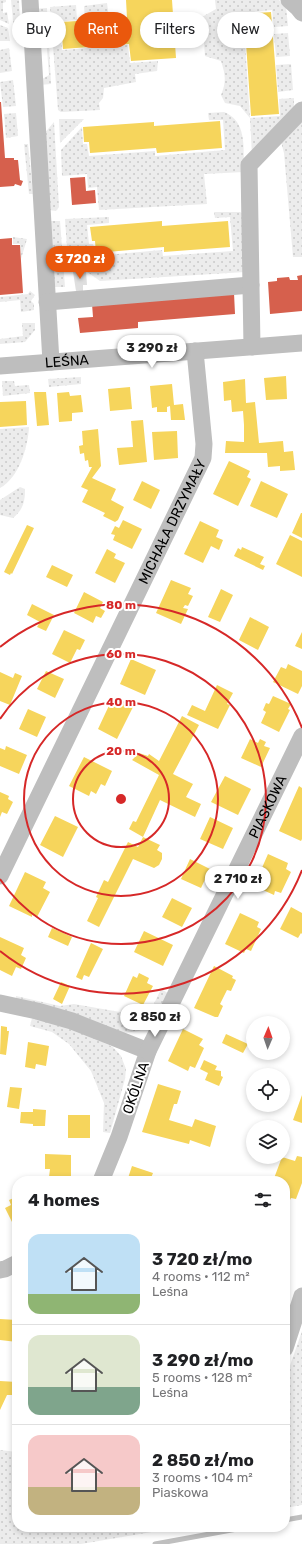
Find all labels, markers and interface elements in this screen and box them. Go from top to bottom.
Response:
chip: Buy [12,12,66,48]
chip: Rent [74,12,132,48]
chip: Filters [140,12,209,48]
chip: New [217,12,274,48]
pin: 3 720 zł [39,246,121,280]
text: 3 720 zł [55,251,105,266]
pin: 3 290 zł [111,335,193,369]
text: 3 290 zł [126,340,178,355]
street label: LEŚNA [44,351,90,371]
street label: MICHAŁA DRZYMAŁY [135,456,210,587]
text: 80 m [106,598,136,612]
text: 60 m [106,647,136,661]
text: 40 m [106,695,136,709]
text: 20 m [106,744,136,758]
street label: PIASKOWA [245,772,290,841]
centre of rings [114,792,128,806]
pin: 2 710 zł [197,866,279,900]
text: 2 710 zł [214,871,262,886]
pin: 2 850 zł [114,1004,196,1038]
text: 2 850 zł [129,1009,181,1024]
north arrow [246,1016,290,1060]
map controls [246,1016,290,1164]
street label: OKÓLNA [118,1059,153,1116]
button: locate [246,1068,290,1112]
button: layers [246,1120,290,1164]
icon: filters [252,1189,274,1211]
text: 4 homes [28,1190,100,1210]
text: 3 720 zł/mo [152,1249,252,1269]
icon: home [60,1250,108,1298]
text: 4 rooms · 112 m² [152,1269,250,1284]
text: Leśna [152,1284,188,1299]
text: 3 290 zł/mo [152,1350,254,1370]
icon: home [60,1351,108,1399]
text: 5 rooms · 128 m² [152,1370,252,1385]
text: Leśna [152,1385,188,1400]
text: 2 850 zł/mo [152,1450,254,1470]
icon: home [60,1451,108,1499]
text: 3 rooms · 104 m² [152,1470,253,1485]
text: Piaskowa [152,1485,208,1500]

